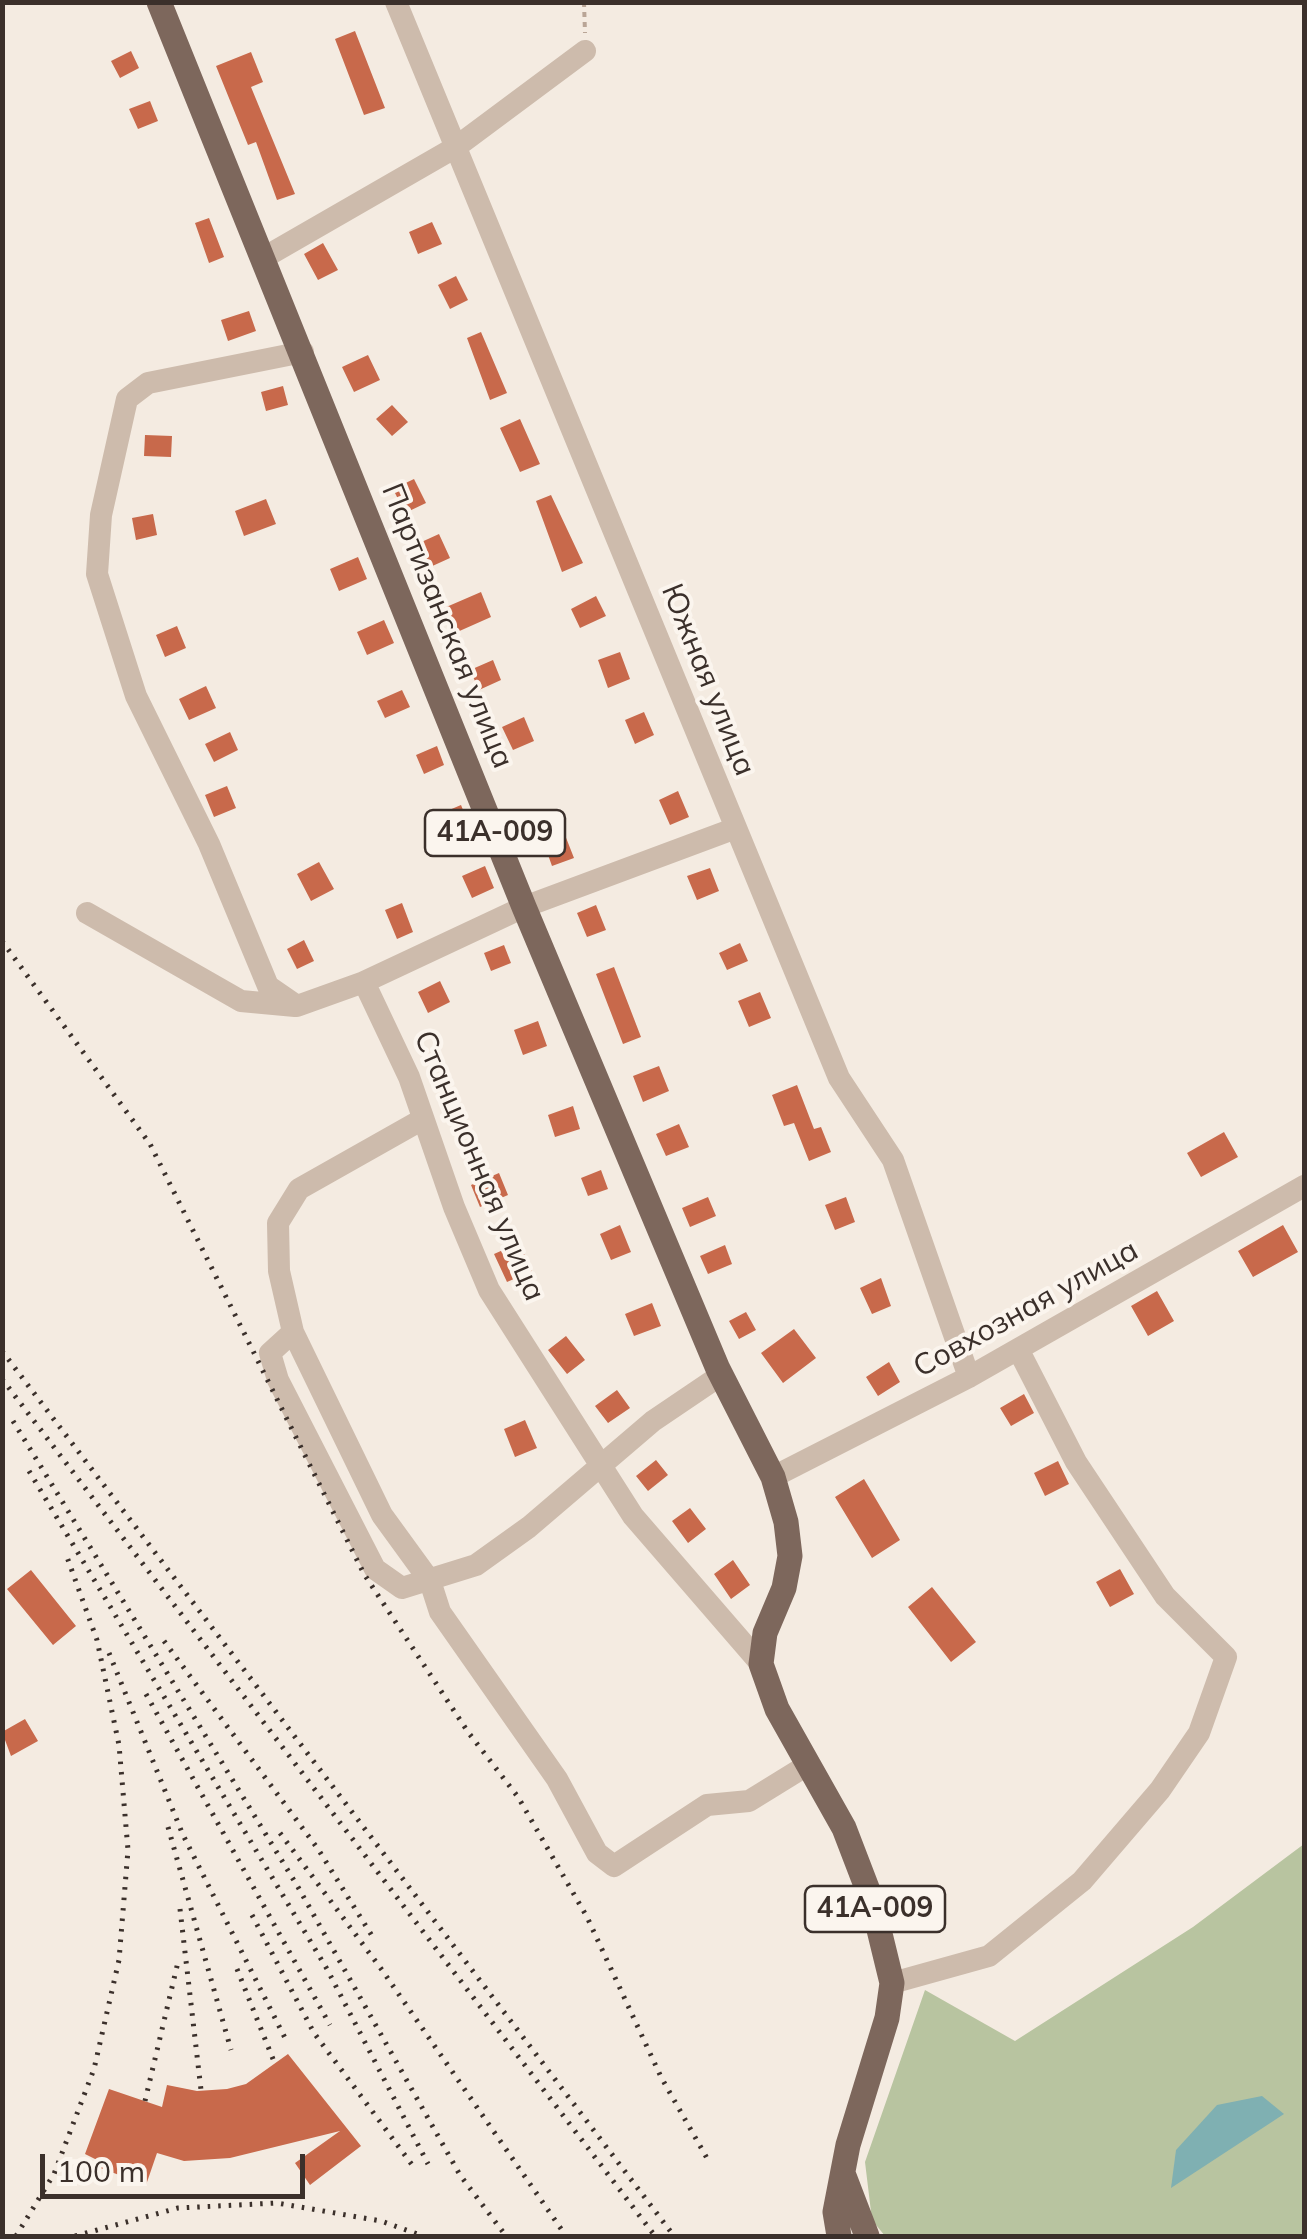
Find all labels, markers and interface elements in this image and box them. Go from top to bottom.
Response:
street label: Партизанская улица [373,478,521,774]
street label: Южная улица [653,579,763,781]
road number: 41А-009 [425,810,565,856]
street label: Станционная улица [406,1026,552,1306]
street label: Совхозная улица [907,1232,1145,1386]
road number: 41А-009 [805,1886,945,1932]
scale bar [45,2134,310,2196]
text: 100 m [57,2152,145,2190]

